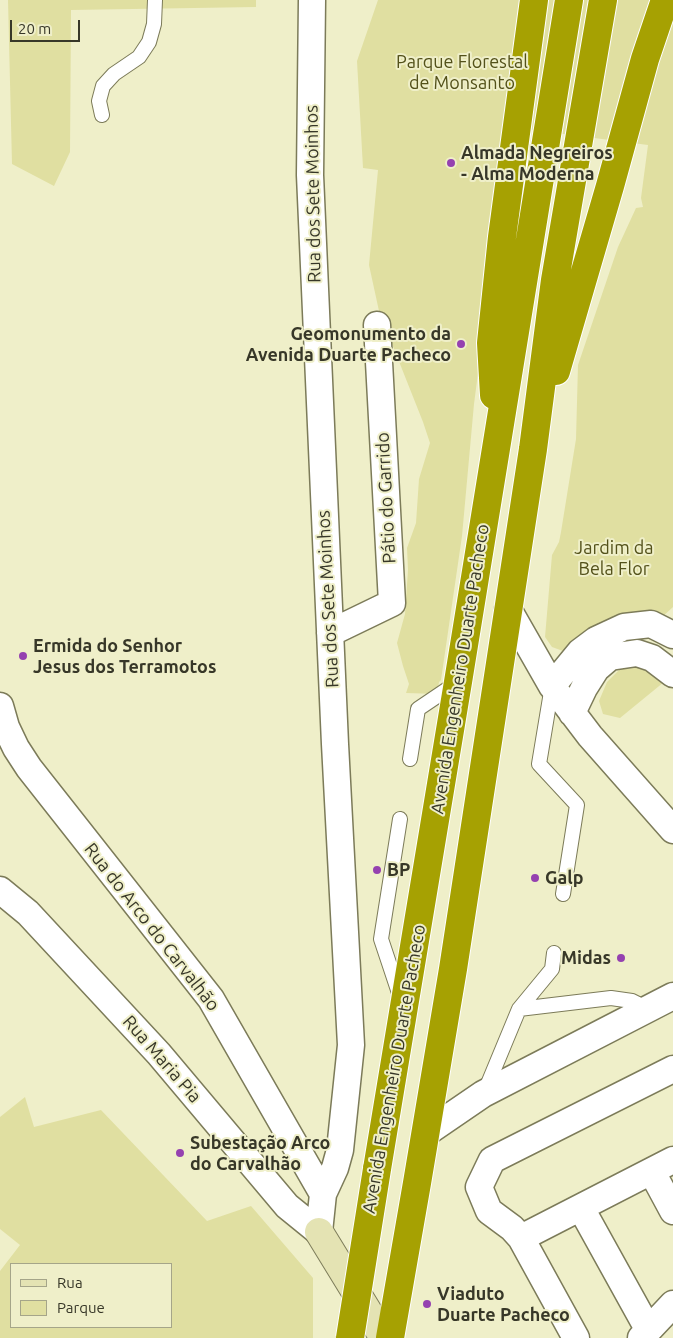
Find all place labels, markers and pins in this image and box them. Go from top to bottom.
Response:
place label: Almada Negreiros - Alma Moderna [461,142,613,184]
marker: Almada Negreiros - Alma Moderna [445,157,457,169]
place label: Geomonumento da Avenida Duarte Pacheco [246,323,451,366]
marker: Geomonumento da Avenida Duarte Pacheco [455,338,467,350]
place label: Ermida do Senhor Jesus dos Terramotos [33,635,216,678]
marker: Ermida do Senhor Jesus dos Terramotos [17,650,29,662]
place label: BP [387,859,410,881]
marker: BP [371,864,383,876]
place label: Galp [545,867,583,889]
marker: Galp [529,872,541,884]
place label: Midas [561,947,611,969]
marker: Midas [615,952,627,964]
place label: Subestação Arco do Carvalhão [190,1132,330,1174]
marker: Subestação Arco do Carvalhão [174,1147,186,1159]
place label: Viaduto Duarte Pacheco [437,1283,570,1326]
marker: Viaduto Duarte Pacheco [421,1298,433,1310]

